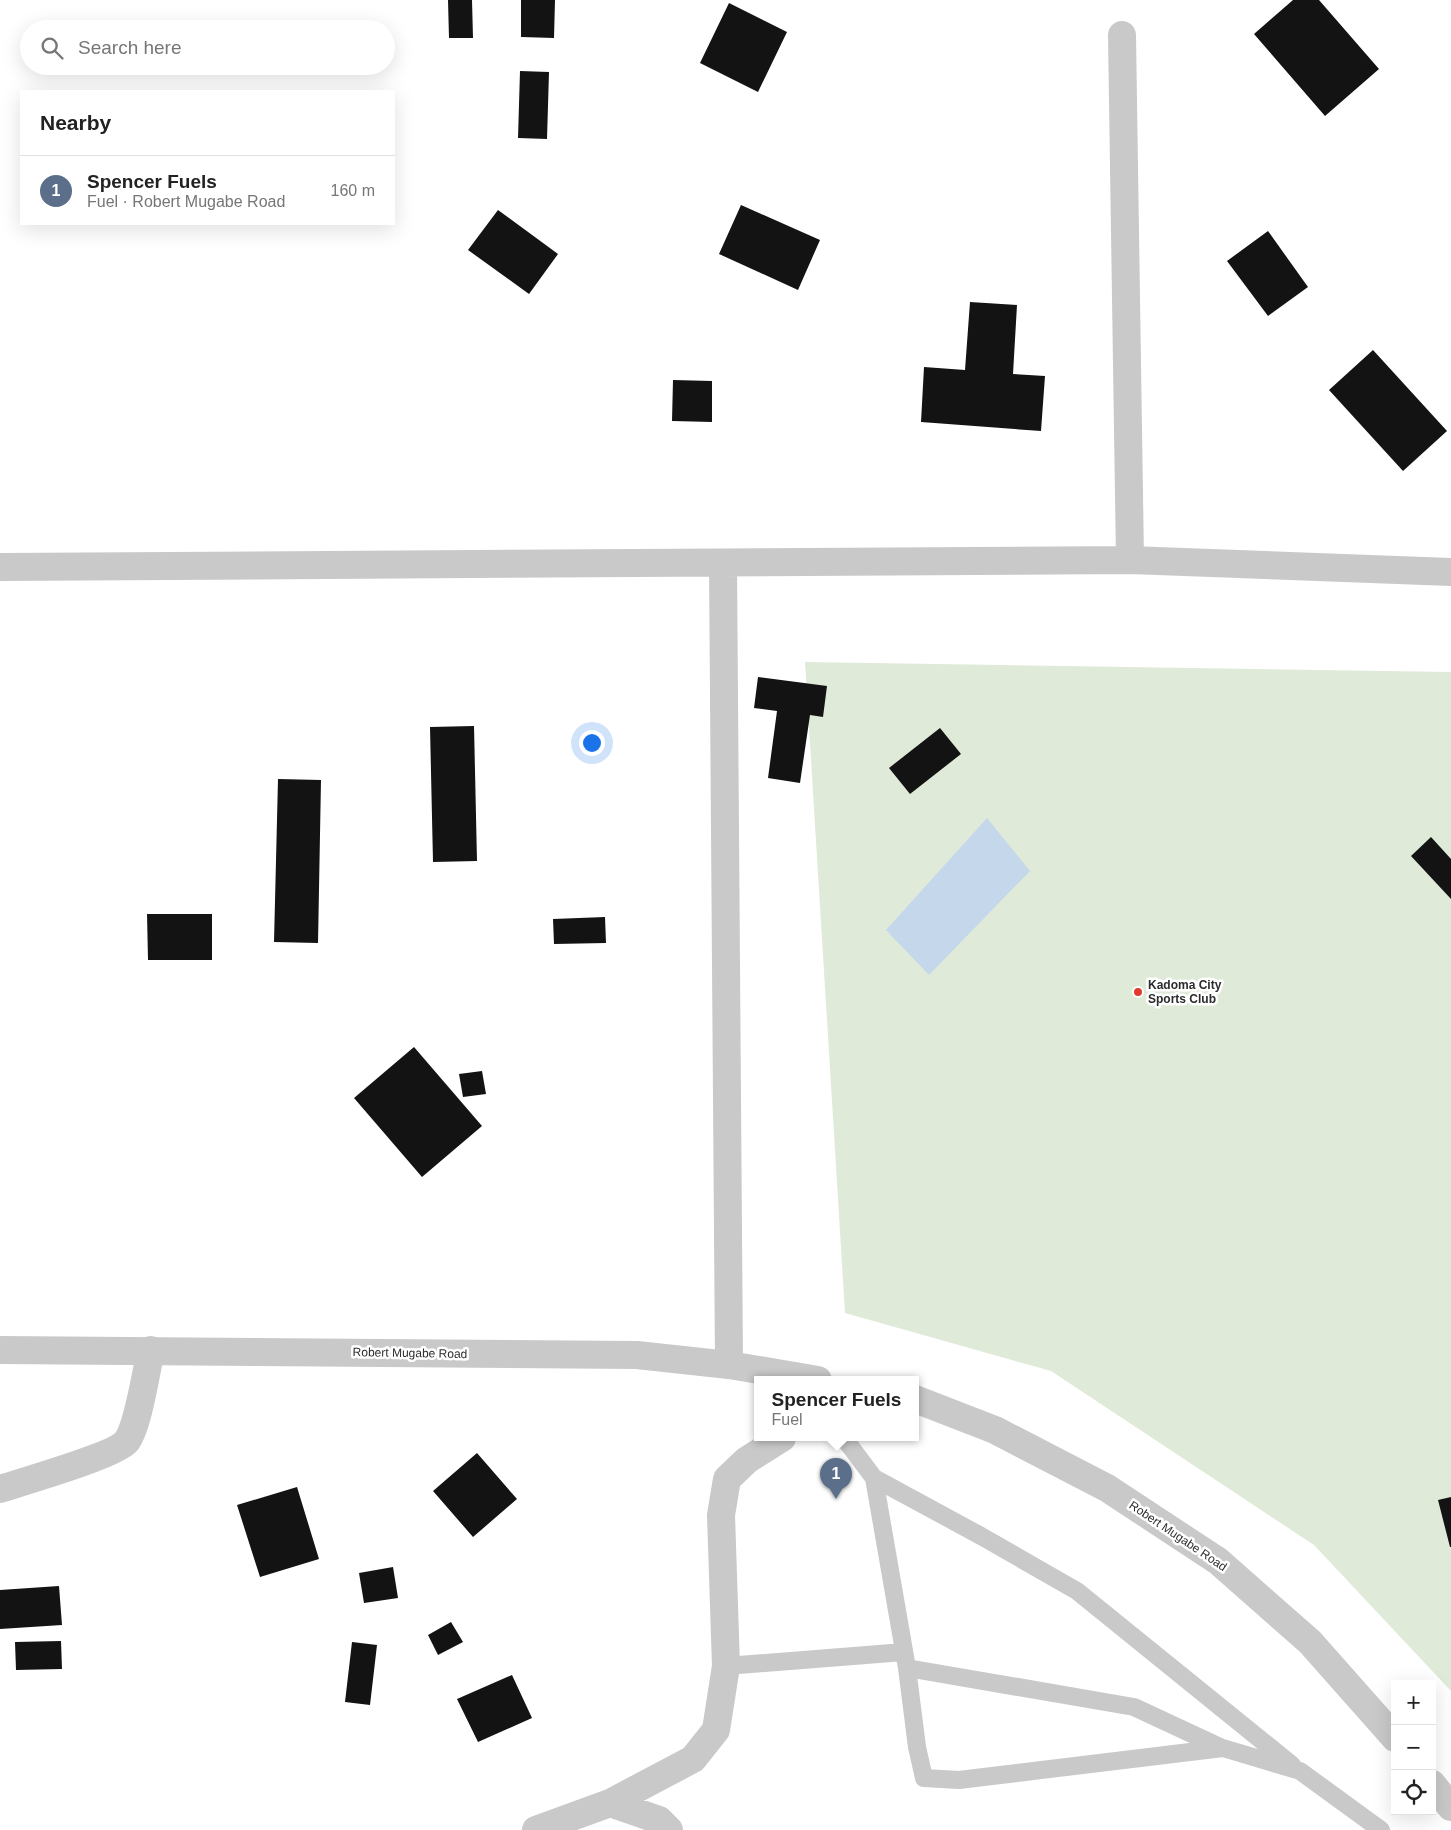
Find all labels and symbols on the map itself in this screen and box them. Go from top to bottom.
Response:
your location [579,730,605,756]
place label: Kadoma City Sports Club [1148,978,1222,1006]
marker: Kadoma City Sports Club [1132,986,1144,998]
street label: Robert Mugabe Road [353,1345,467,1361]
pin: 1 [820,1458,852,1499]
street label: Robert Mugabe Road [1127,1498,1229,1574]

